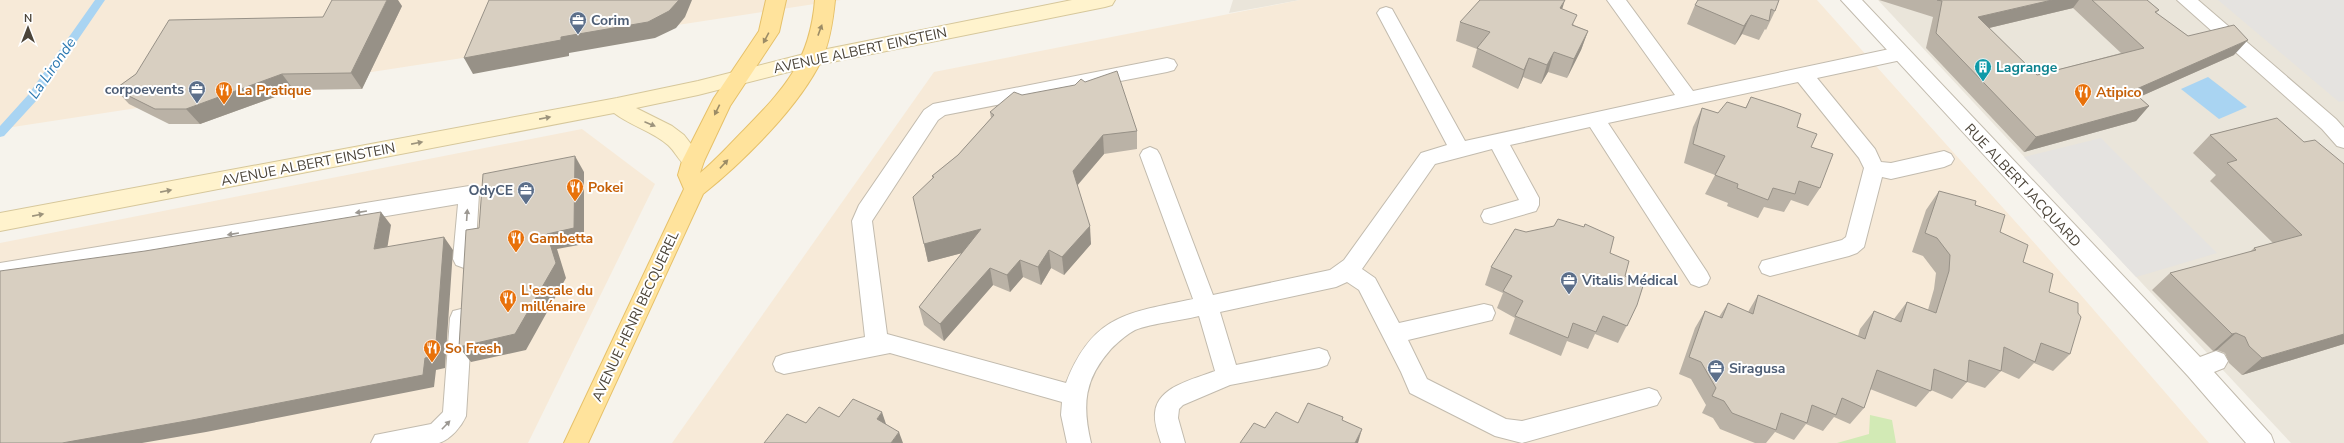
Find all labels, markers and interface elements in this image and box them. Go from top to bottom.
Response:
north arrow [8,8,48,48]
office icon: Corim [568,10,588,35]
text: N [24,11,32,26]
place label: Corim [591,11,629,30]
street label: AVENUE ALBERT EINSTEIN [771,23,949,78]
one-way arrow [817,23,823,35]
one-way arrow [763,32,769,43]
water label: La Lironde [24,33,80,103]
building icon: Lagrange [1973,57,1993,82]
place label: Lagrange [1996,58,2058,77]
office icon: corpoevents [187,79,207,104]
place label: corpoevents [105,80,184,99]
restaurant icon: La Pratique [214,80,234,105]
place label: La Pratique [237,81,312,100]
restaurant icon: Atipico [2073,82,2093,107]
place label: Atipico [2096,83,2142,102]
one-way arrow [714,105,720,116]
one-way arrow [539,115,551,121]
street label: RUE ALBERT JACQUARD [1960,119,2085,251]
one-way arrow [645,121,657,127]
street label: AVENUE ALBERT EINSTEIN [219,138,397,191]
one-way arrow [411,140,424,146]
one-way arrow [720,158,729,169]
restaurant icon: Pokei [565,177,585,202]
place label: Pokei [588,178,623,197]
office icon: OdyCE [516,180,536,205]
place label: OdyCE [468,181,513,200]
one-way arrow [160,187,172,193]
one-way arrow [355,209,367,215]
one-way arrow [464,209,471,221]
one-way arrow [32,212,44,218]
street label: AVENUE HENRI BECQUEREL [587,227,684,405]
restaurant icon: Gambetta [506,228,526,253]
place label: Gambetta [529,229,593,248]
one-way arrow [227,231,239,237]
office icon: Vitalis Médical [1559,270,1579,295]
place label: Vitalis Médical [1581,271,1678,290]
place label: L'escale du millénaire [521,281,593,316]
restaurant icon: L'escale du millénaire [498,288,518,313]
restaurant icon: So Fresh [422,338,442,363]
place label: So Fresh [445,339,501,358]
office icon: Siragusa [1706,358,1726,383]
place label: Siragusa [1729,359,1786,378]
one-way arrow [441,420,450,430]

